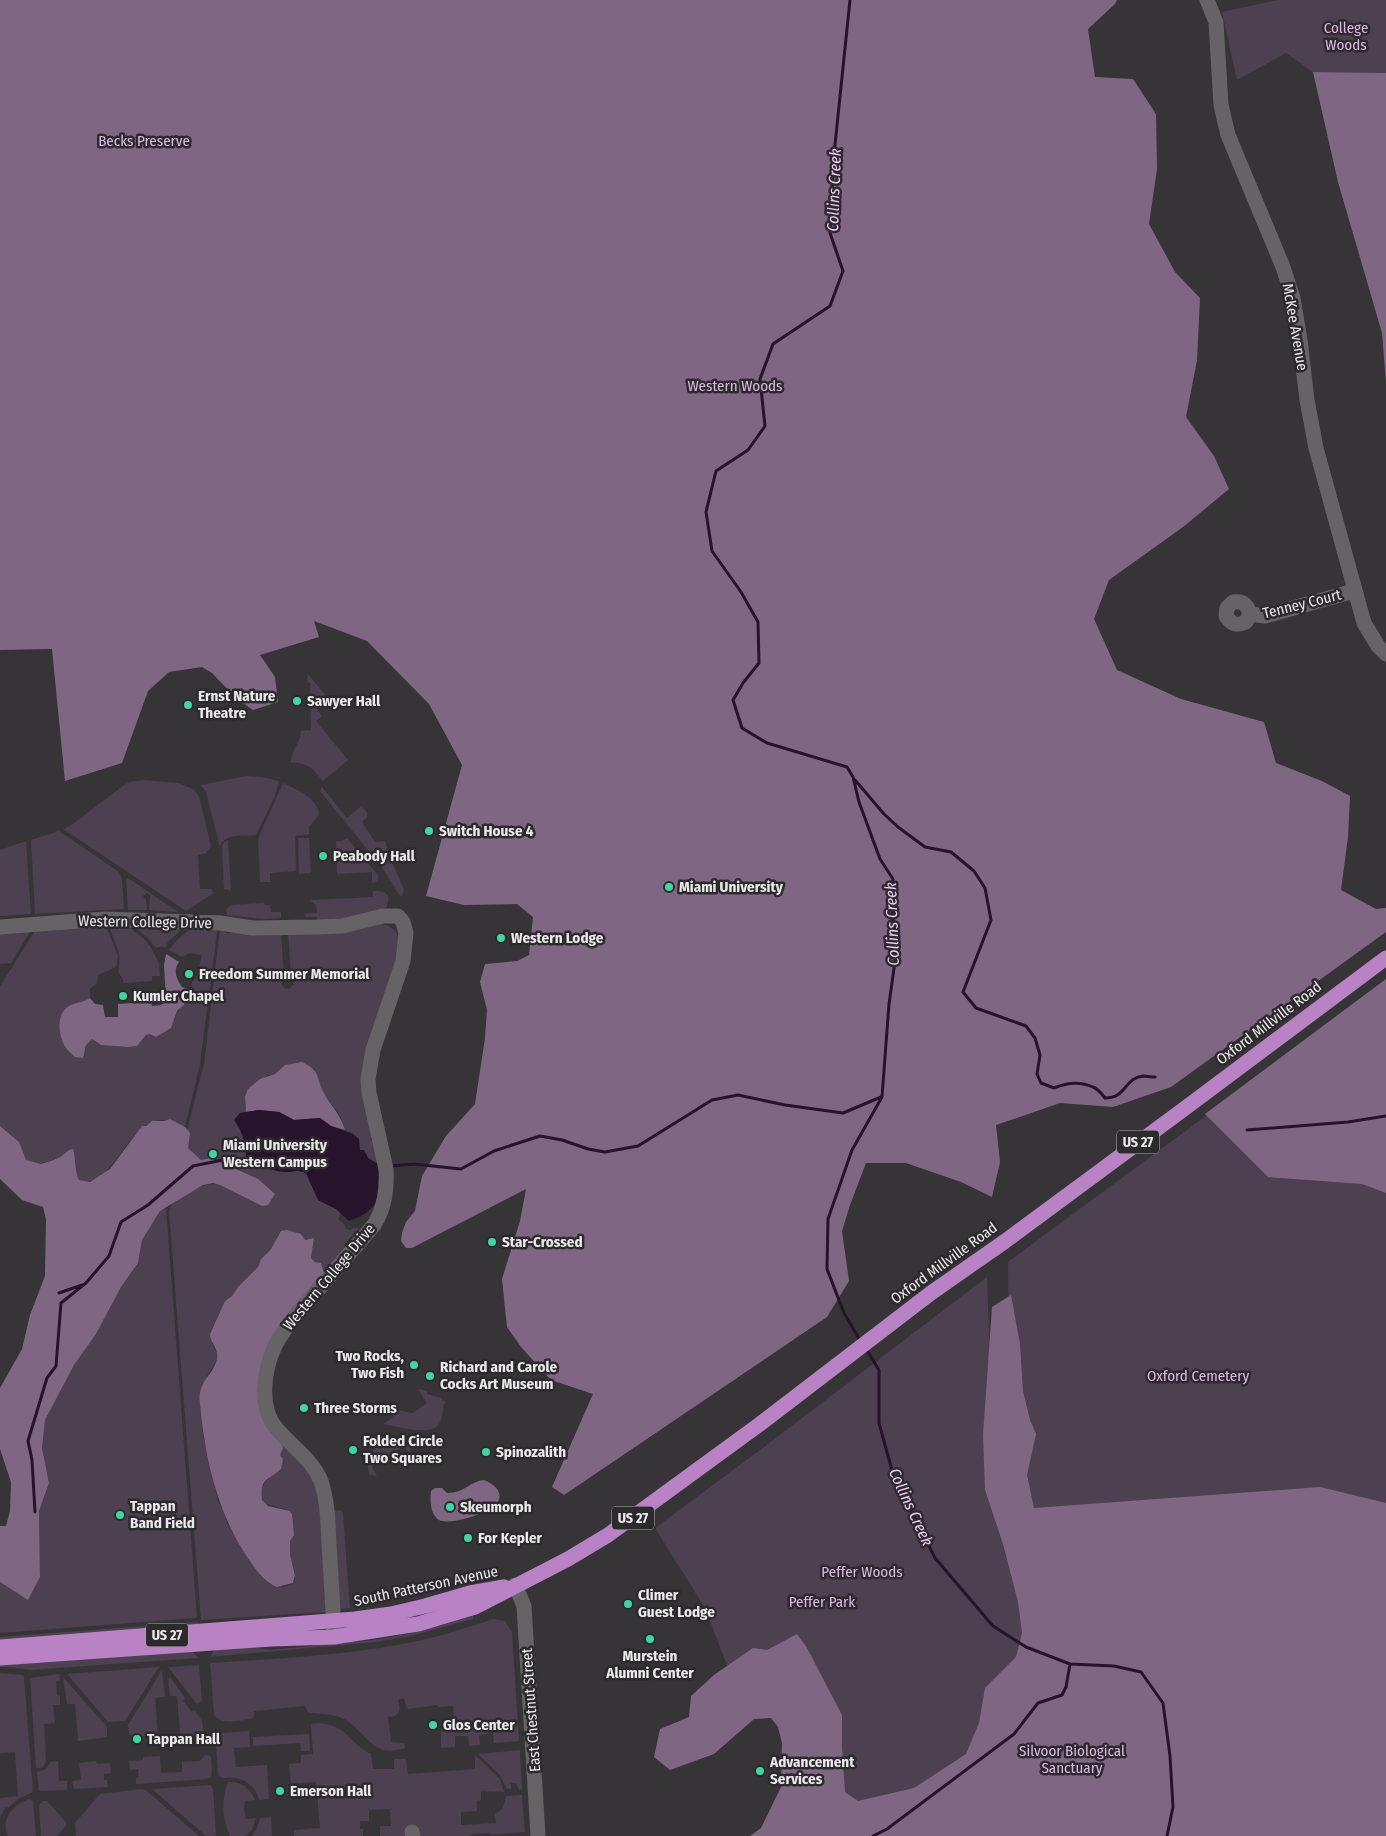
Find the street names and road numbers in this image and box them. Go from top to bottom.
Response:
street label: McKee Avenue [1278,282,1312,372]
street label: Tenney Court [1261,586,1343,622]
street label: Western College Drive [78,912,212,932]
street label: Oxford Millville Road [1213,978,1325,1068]
road number: US 27 [1117,1130,1159,1154]
street label: Oxford Millville Road [887,1218,1001,1308]
street label: Western College Drive [279,1220,379,1334]
road number: US 27 [612,1506,654,1530]
street label: South Patterson Avenue [352,1562,500,1610]
road number: US 27 [146,1624,188,1646]
street label: East Chestnut Street [518,1647,544,1773]

